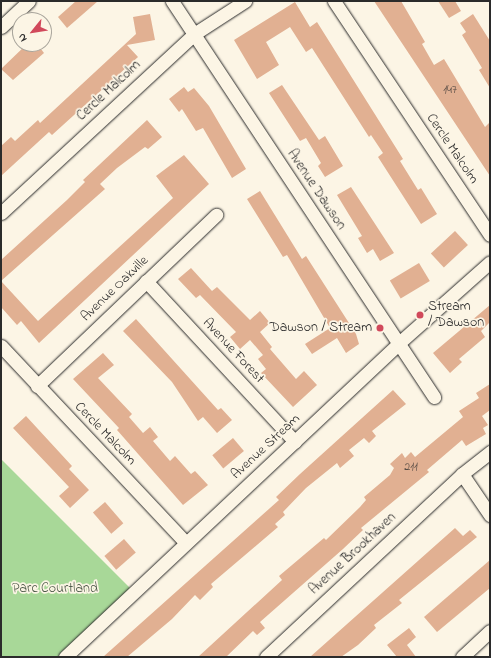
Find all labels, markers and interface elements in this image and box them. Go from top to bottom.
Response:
north arrow [12,12,52,52]
text: N [14,30,31,45]
street label: Cercle Malcolm [74,57,144,125]
house number: 147 [443,84,457,98]
street label: Cercle Malcolm [422,111,482,187]
street label: Avenue Dawson [283,146,349,234]
street label: Avenue Oakville [78,253,152,325]
place label: Stream / Dawson [428,299,484,332]
marker: Stream / Dawson [415,310,425,320]
street label: Avenue Forest [199,315,267,387]
place label: Dawson / Stream [270,320,372,336]
marker: Dawson / Stream [375,323,385,333]
street label: Cercle Malcolm [71,399,139,469]
street label: Avenue Stream [228,411,304,483]
house number: 211 [404,461,418,475]
street label: Avenue Brookhaven [306,509,400,599]
park label: Parc Courtland [12,581,98,597]

